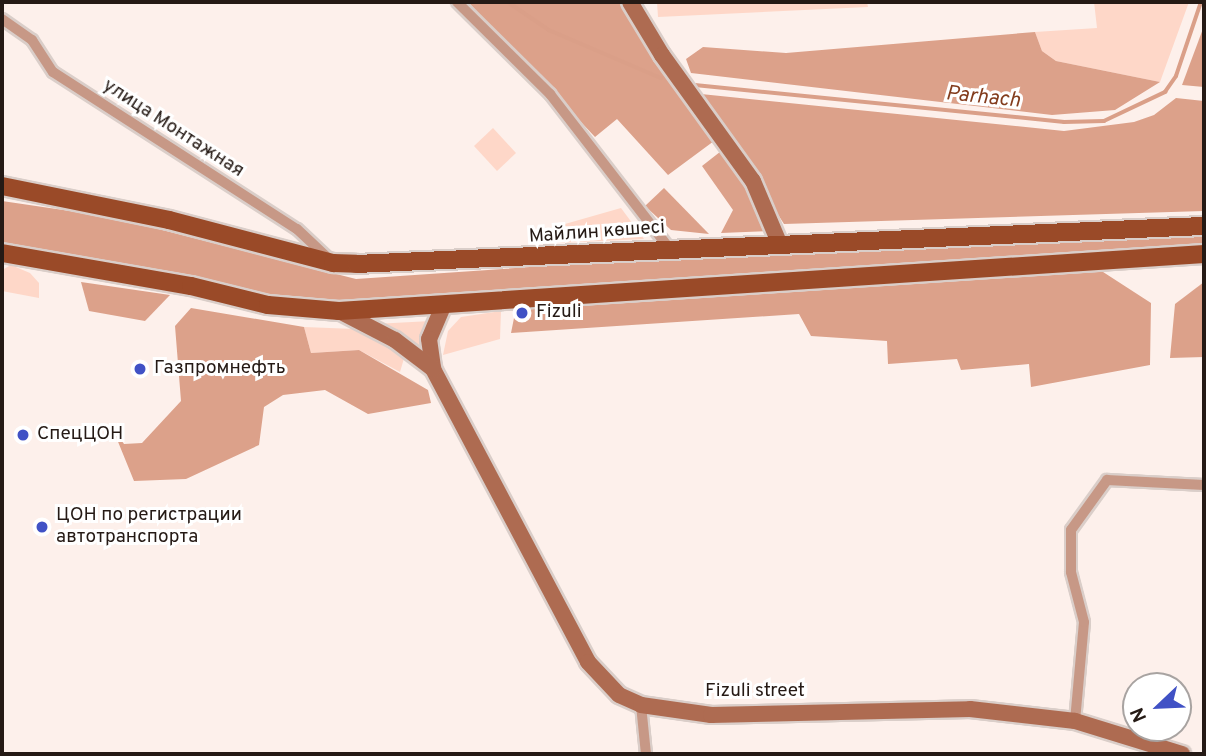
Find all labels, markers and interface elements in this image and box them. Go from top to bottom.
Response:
street label: улица Монтажная [98,75,248,183]
water label: Parhach [945,82,1021,114]
street label: Майлин көшесі [528,217,666,249]
place label: Fizuli [536,302,582,324]
marker: Fizuli [514,305,530,321]
place label: Газпромнефть [154,358,286,380]
marker: Газпромнефть [132,361,148,377]
place label: СпецЦОН [37,424,123,446]
marker: СпецЦОН [15,427,31,443]
place label: ЦОН по регистрации автотранспорта [56,505,242,549]
marker: ЦОН по регистрации автотранспорта [34,519,50,535]
north arrow [1122,672,1192,742]
street label: Fizuli street [705,681,805,703]
text: N [1126,703,1153,725]

